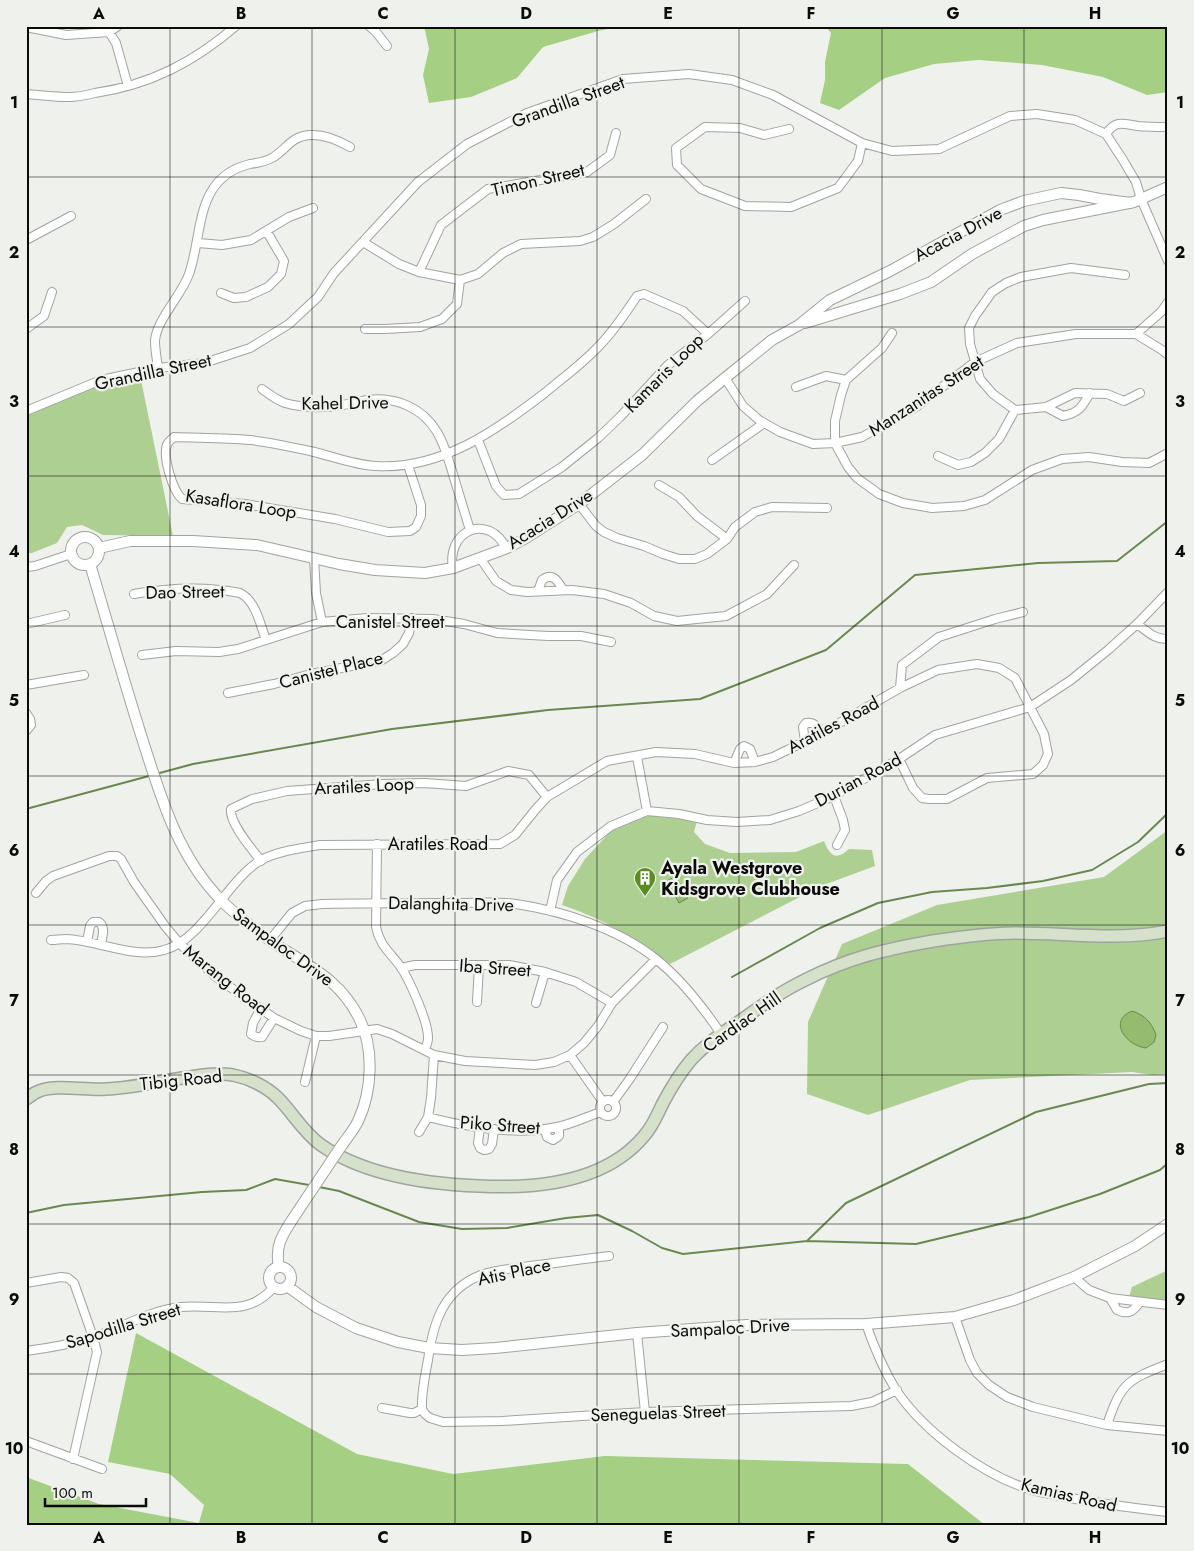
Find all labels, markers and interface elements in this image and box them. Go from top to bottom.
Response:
text: A [92,2,105,25]
text: B [236,2,246,25]
text: C [377,2,389,25]
text: D [520,2,532,25]
text: E [663,2,673,25]
text: F [807,2,815,25]
text: G [946,2,960,25]
text: H [1089,2,1101,25]
street label: Grandilla Street [508,69,629,134]
text: 1 [10,91,18,114]
text: 1 [1176,91,1184,114]
street label: Timon Street [489,157,588,203]
street label: Acacia Drive [909,200,1007,268]
text: 2 [9,241,19,264]
text: 2 [1175,241,1185,264]
street label: Kamaris Loop [618,327,710,419]
street label: Grandilla Street [92,347,214,397]
street label: Manzanitas Street [863,349,989,443]
street label: Kahel Drive [301,389,389,417]
text: 3 [9,390,19,413]
text: 3 [1175,390,1185,413]
street label: Kasaflora Loop [184,482,298,526]
street label: Acacia Drive [502,482,598,556]
text: 4 [8,540,20,563]
text: 4 [1174,540,1186,563]
street label: Dao Street [145,578,225,606]
street label: Canistel Street [336,609,445,635]
street label: Canistel Place [276,645,386,695]
text: 5 [9,689,19,712]
text: 5 [1175,689,1185,712]
street label: Aratiles Road [782,690,884,760]
street label: Durian Road [810,746,906,814]
street label: Aratiles Loop [313,770,415,802]
street label: Aratiles Road [388,831,488,857]
text: 6 [9,839,19,862]
text: 6 [1175,839,1185,862]
place label: Ayala Westgrove Kidsgrove Clubhouse [660,855,840,902]
building icon: Ayala Westgrove Kidsgrove Clubhouse [633,866,657,897]
street label: Dalanghita Drive [388,890,514,918]
street label: Sampaloc Drive [227,901,339,993]
street label: Marang Road [178,938,274,1022]
street label: Iba Street [458,953,532,984]
street label: Cardiac Hill [697,985,787,1059]
text: 7 [9,989,19,1012]
text: 7 [1175,989,1185,1012]
street label: Tibig Road [139,1063,223,1097]
street label: Piko Street [459,1109,542,1141]
text: 8 [9,1138,19,1161]
text: 8 [1175,1138,1185,1161]
street label: Atis Place [475,1252,553,1292]
text: 9 [9,1288,19,1311]
text: 9 [1175,1288,1185,1311]
street label: Sapodilla Street [62,1296,184,1356]
street label: Sampaloc Drive [670,1312,790,1344]
street label: Seneguelas Street [590,1398,727,1428]
text: 10 [5,1437,23,1460]
text: 10 [1171,1437,1189,1460]
street label: Kamias Road [1018,1471,1120,1519]
scale bar [45,1476,146,1508]
text: 100 m [52,1482,93,1504]
text: A [92,1526,105,1549]
text: B [236,1526,246,1549]
text: C [377,1526,389,1549]
text: D [520,1526,532,1549]
text: E [663,1526,673,1549]
text: F [807,1526,815,1549]
text: G [946,1526,960,1549]
text: H [1089,1526,1101,1549]

